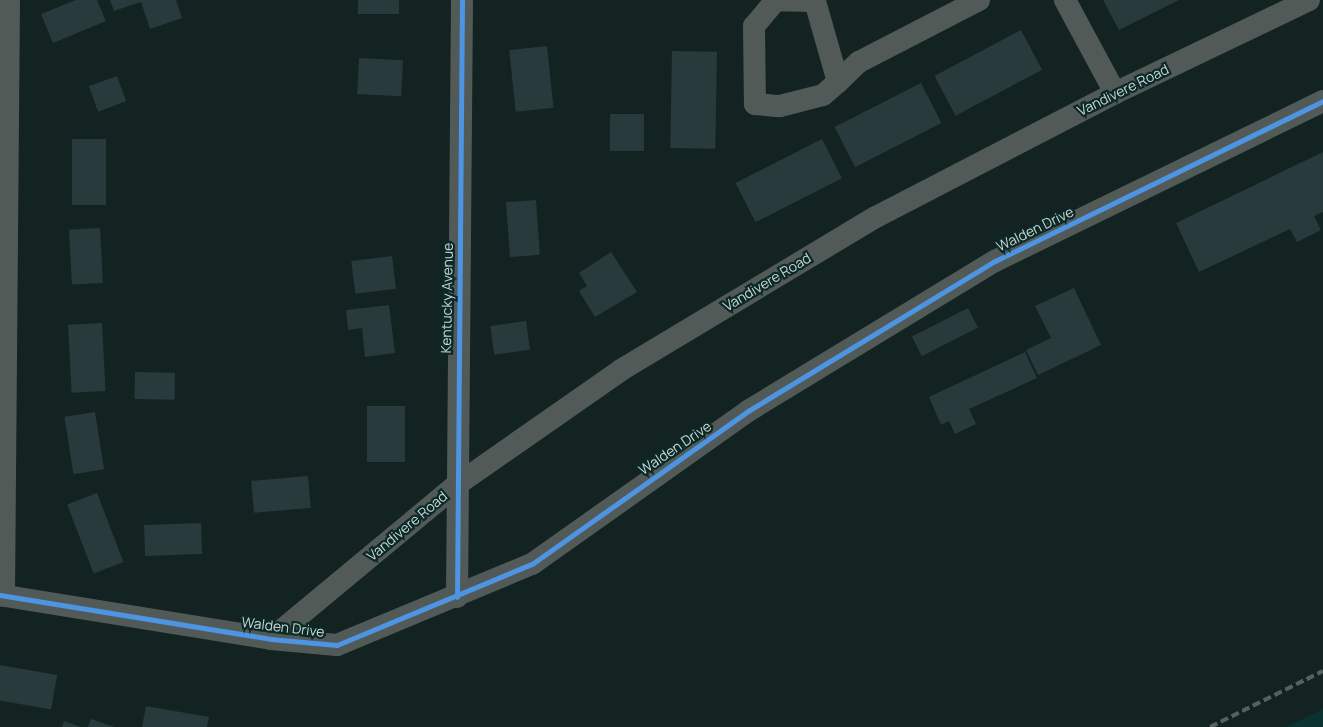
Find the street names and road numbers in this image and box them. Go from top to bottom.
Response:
street label: Vandivere Road [1075,61,1171,119]
street label: Walden Drive [994,203,1076,255]
street label: Kentucky Avenue [438,242,456,354]
street label: Vandivere Road [720,249,814,315]
street label: Walden Drive [636,418,714,478]
street label: Vandivere Road [363,488,451,564]
street label: Walden Drive [240,614,326,640]

